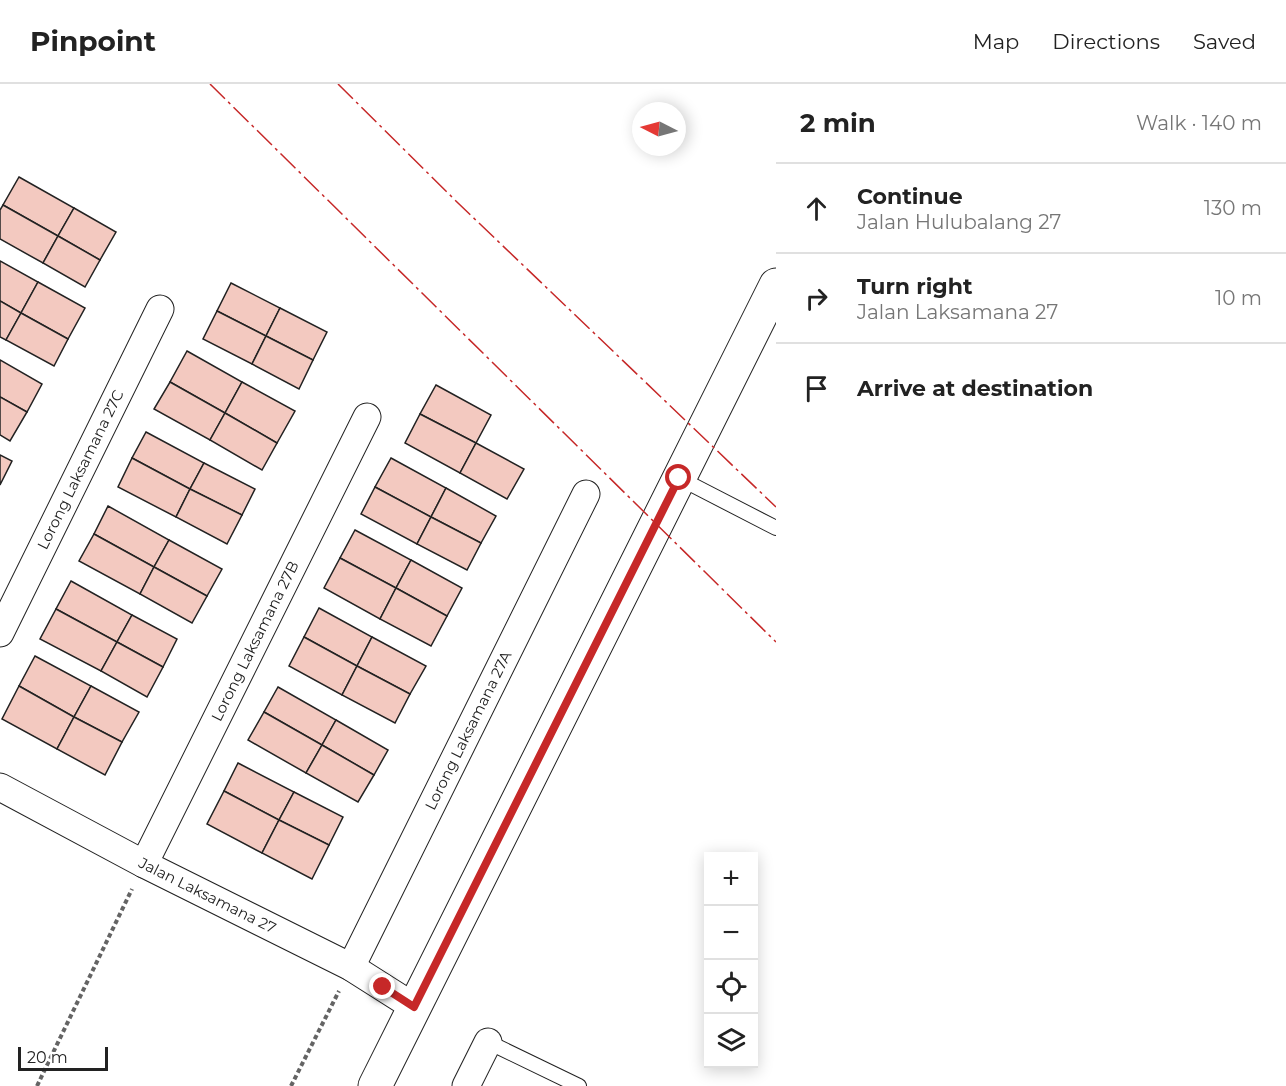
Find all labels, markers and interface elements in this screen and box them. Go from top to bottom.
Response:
text: Pinpoint [30,24,156,58]
text: Map [973,29,1019,54]
text: Directions [1052,29,1160,54]
text: Saved [1193,29,1256,54]
north arrow [632,102,686,156]
text: 2 min [800,107,876,139]
text: Walk · 140 m [1136,111,1262,135]
text: Continue [857,183,963,210]
icon: ahead [800,192,833,225]
text: 130 m [1204,196,1262,220]
text: Jalan Hulubalang 27 [857,210,1061,234]
text: Turn right [857,273,972,300]
icon: right [800,282,833,315]
text: 10 m [1215,286,1262,310]
text: Jalan Laksamana 27 [857,300,1058,324]
icon: arrive [800,372,833,405]
text: Arrive at destination [857,375,1093,402]
street label: Lorong Laksamana 27C [33,386,128,553]
route start [665,464,691,490]
street label: Lorong Laksamana 27B [207,558,303,724]
street label: Lorong Laksamana 27A [421,647,516,813]
street label: Jalan Laksamana 27 [135,852,280,937]
map controls [704,852,758,1068]
button: + [704,852,758,906]
button: − [704,906,758,960]
button: locate [704,960,758,1014]
route end [369,973,395,999]
button: layers [704,1014,758,1068]
scale bar [18,1044,108,1072]
text: 20 m [27,1048,68,1067]

